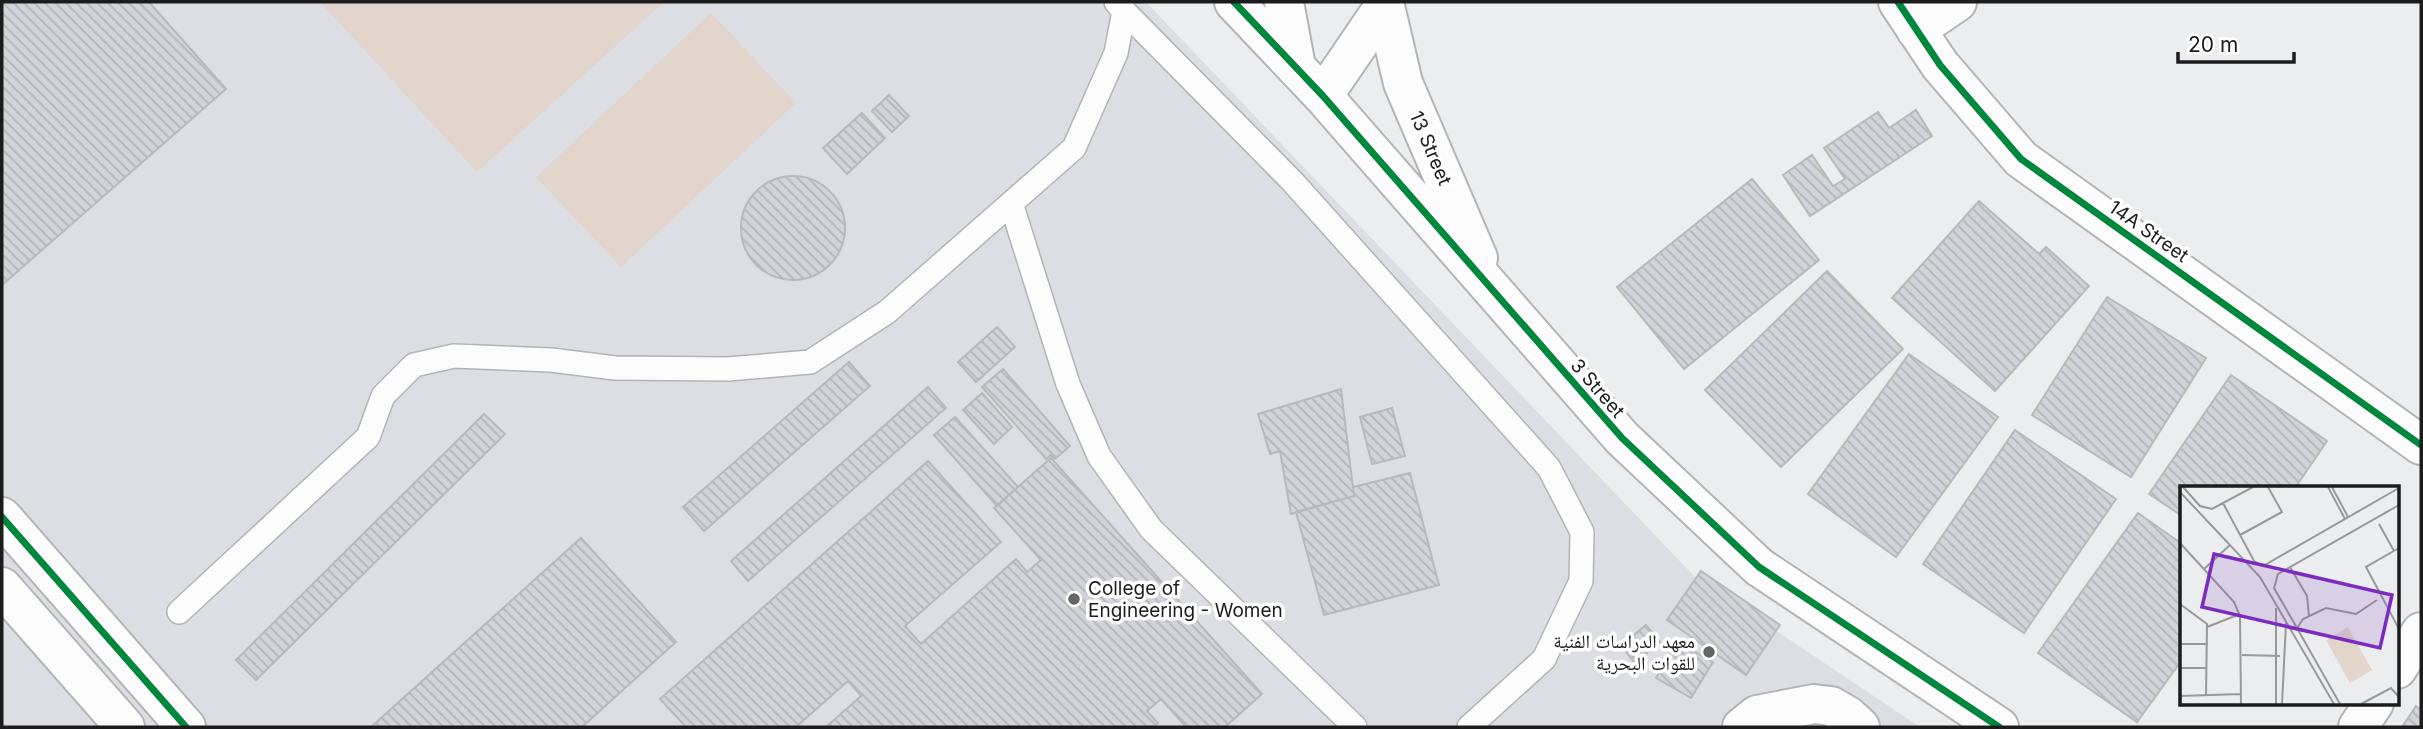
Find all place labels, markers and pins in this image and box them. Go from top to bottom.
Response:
place label: College of Engineering - Women [1088,577,1283,622]
marker: College of Engineering - Women [1066,591,1082,607]
place label: معهد الدراسات الفنية للقوات البحرية [1553,630,1695,675]
marker: معهد الدراسات الفنية للقوات البحرية [1701,644,1717,660]

